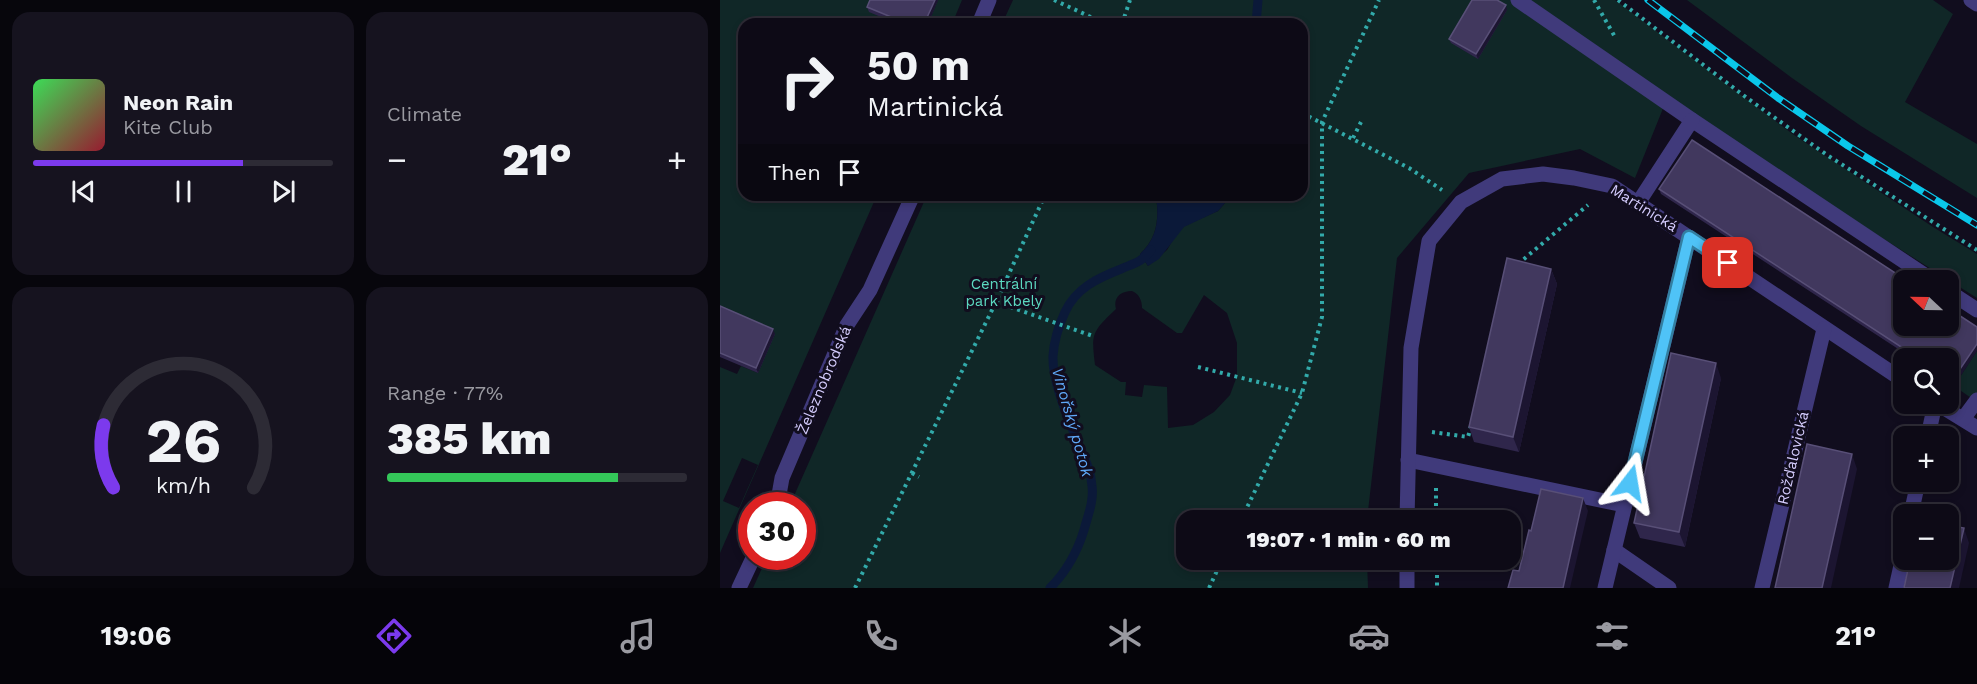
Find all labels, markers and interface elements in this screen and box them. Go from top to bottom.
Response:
text: 50 m [867,41,970,90]
icon: right [768,42,846,120]
text: Neon Rain [123,90,233,115]
text: Martinická [867,91,1003,123]
text: Climate [387,102,462,126]
text: Kite Club [123,115,213,139]
text: 21° [502,133,572,186]
text: − [387,140,407,179]
text: + [667,140,687,179]
icon: arrive [833,156,866,189]
text: Then [768,160,821,185]
icon: previous [67,175,100,208]
icon: pause [167,175,200,208]
icon: next [267,175,300,208]
street label: Martinická [1607,180,1681,236]
pin [1702,237,1753,288]
icon: arrive [1711,246,1744,279]
north arrow [1893,270,1959,336]
map controls [1893,270,1959,570]
park label: Centrální park Kbely [965,275,1043,310]
street label: Železnobrodská [793,323,855,437]
button: search [1893,348,1959,414]
water label: Vinořský potok [1048,365,1098,480]
text: Range · 77% [387,381,503,405]
text: 26 [145,404,221,477]
street label: Rožďalovická [1774,409,1813,506]
text: 385 km [387,412,552,465]
button: + [1893,426,1959,492]
position arrow [1598,451,1662,515]
text: km/h [155,474,211,499]
speed limit sign: 30 [738,492,816,570]
button: − [1893,504,1959,570]
text: 19:07 · 1 min · 60 m [1246,527,1451,552]
icon: directions [373,615,415,657]
icon: music [617,615,659,657]
icon: phone [860,615,902,657]
icon: climate [1104,615,1146,657]
icon: car [1348,615,1390,657]
icon: filters [1591,615,1633,657]
text: 19:06 [101,620,171,652]
text: 21° [1835,620,1876,652]

